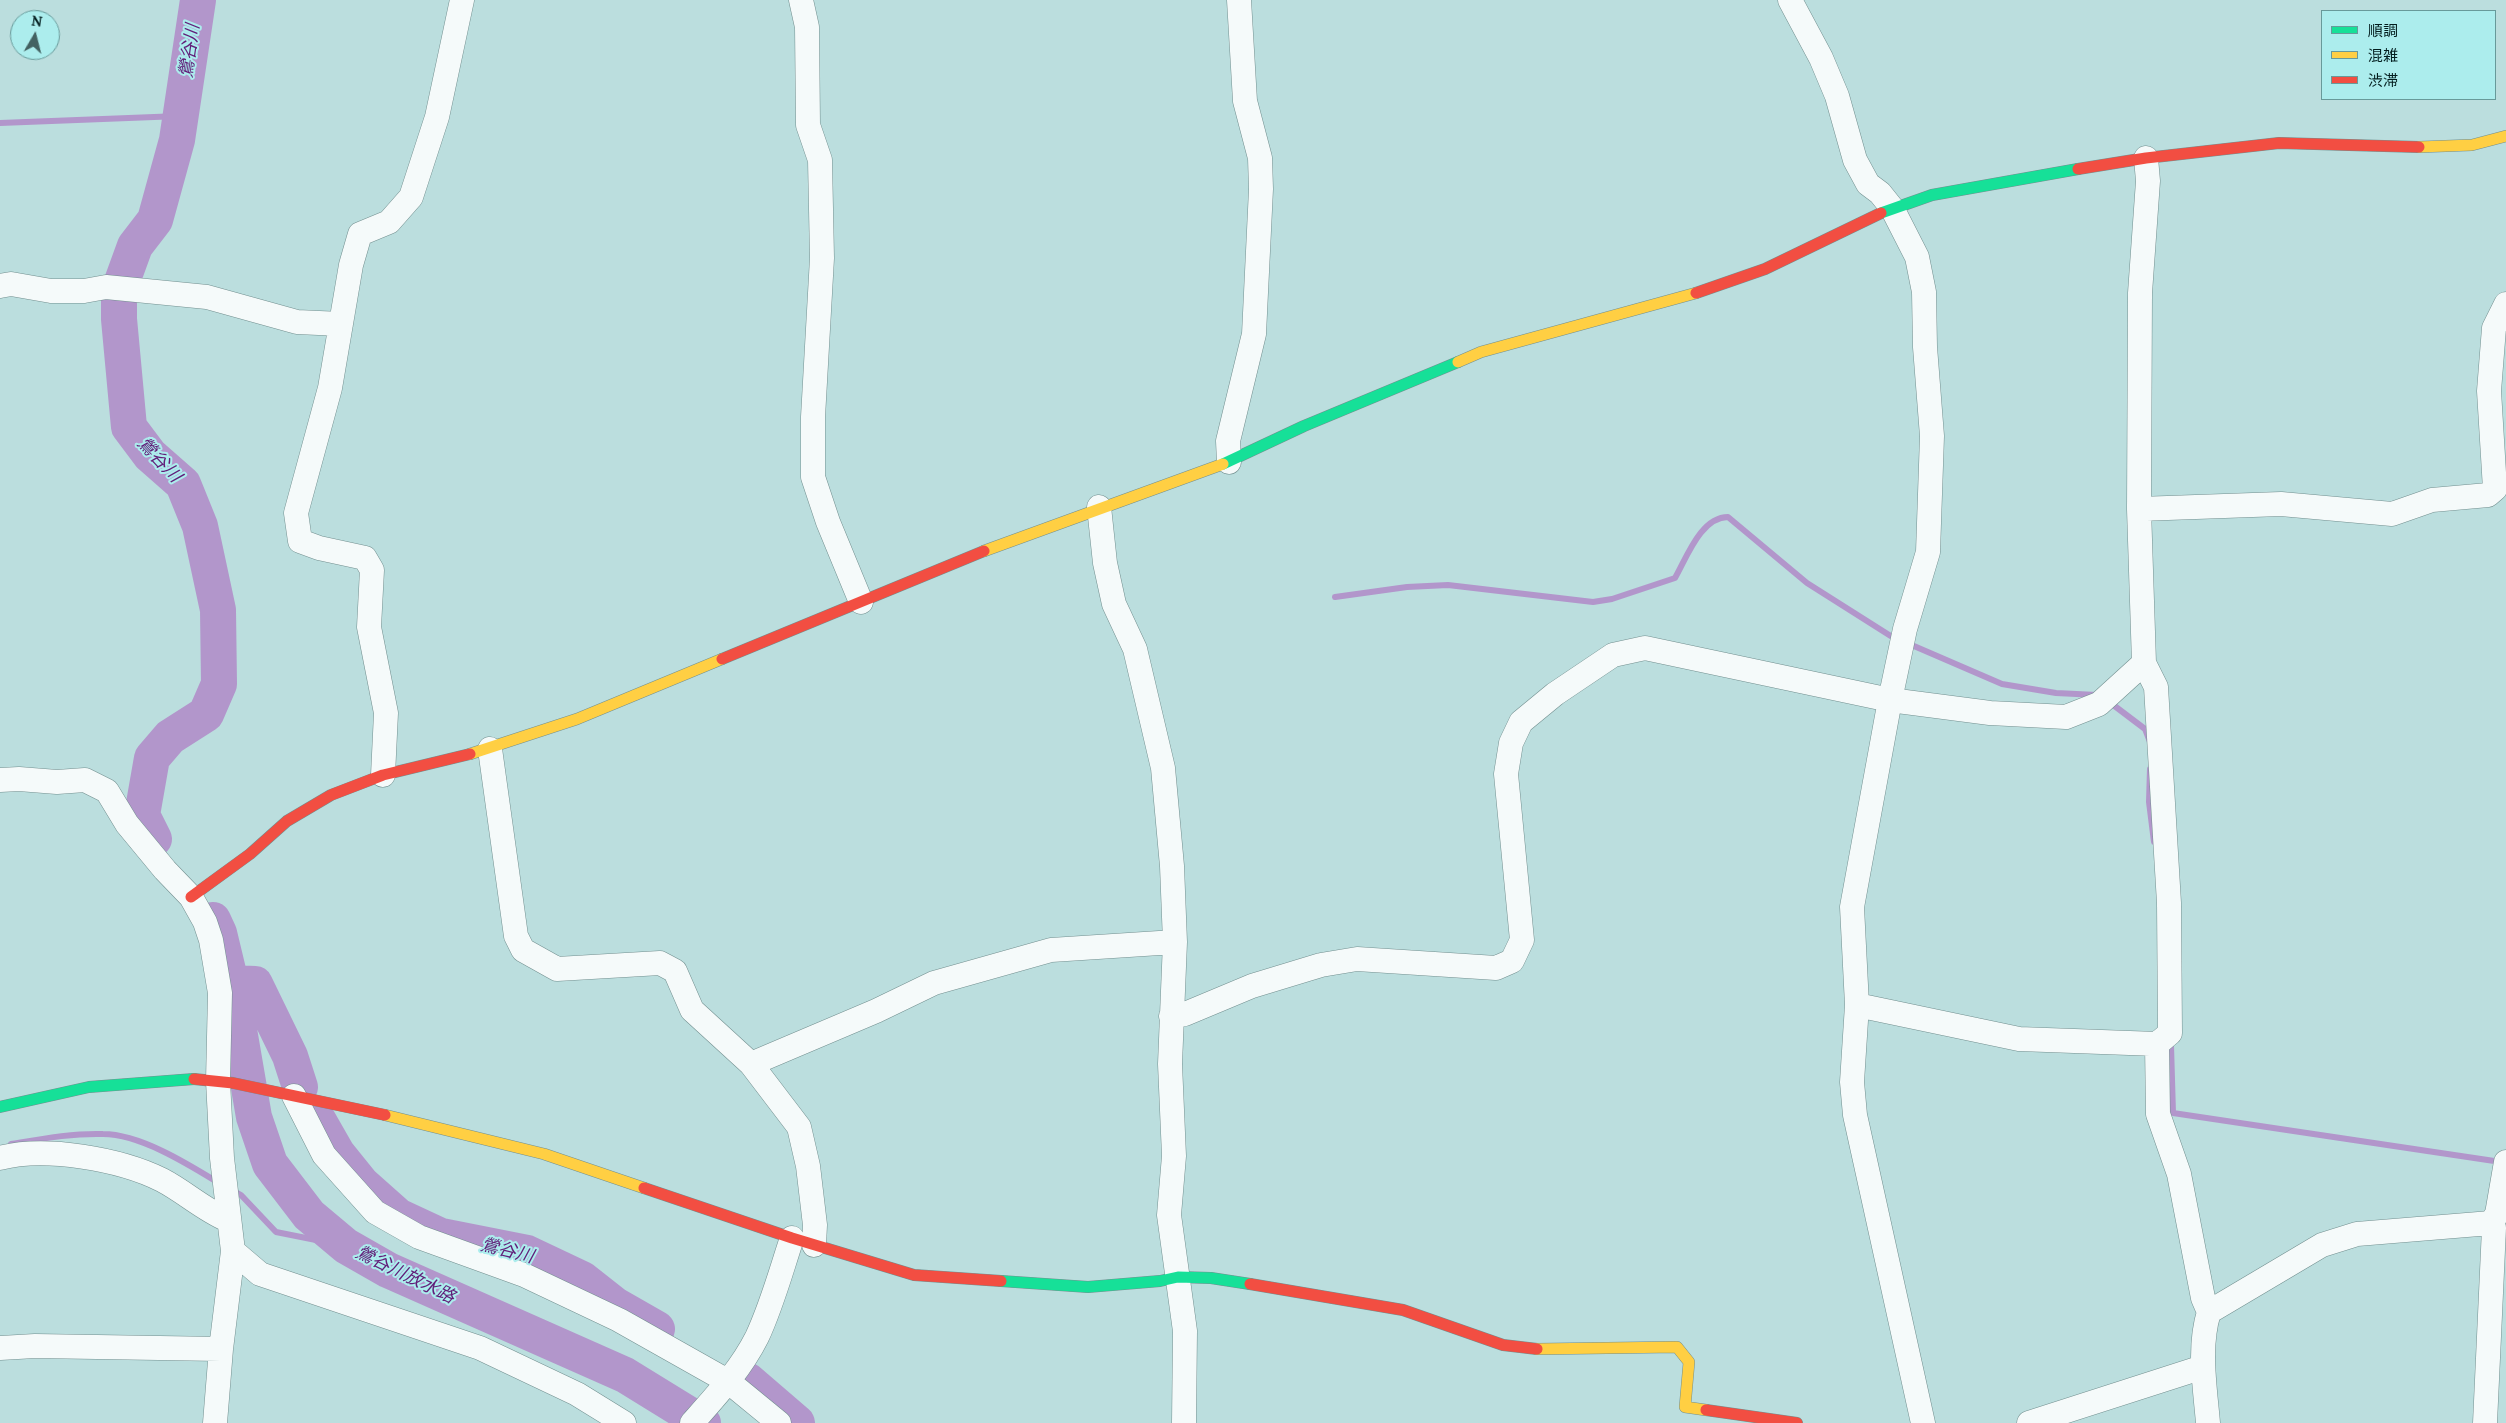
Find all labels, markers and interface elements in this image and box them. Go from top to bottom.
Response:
north arrow [10,10,60,60]
legend [2321,10,2496,100]
text: N [30,11,44,31]
text: 順調 [2368,21,2398,40]
water label: 鶯谷川 [176,23,204,79]
text: 混雑 [2368,46,2398,65]
text: 渋滞 [2368,71,2398,90]
water label: 鶯谷川 [133,433,185,487]
water label: 鶯谷川 [478,1234,536,1268]
water label: 鶯谷川放水路 [352,1242,458,1308]

